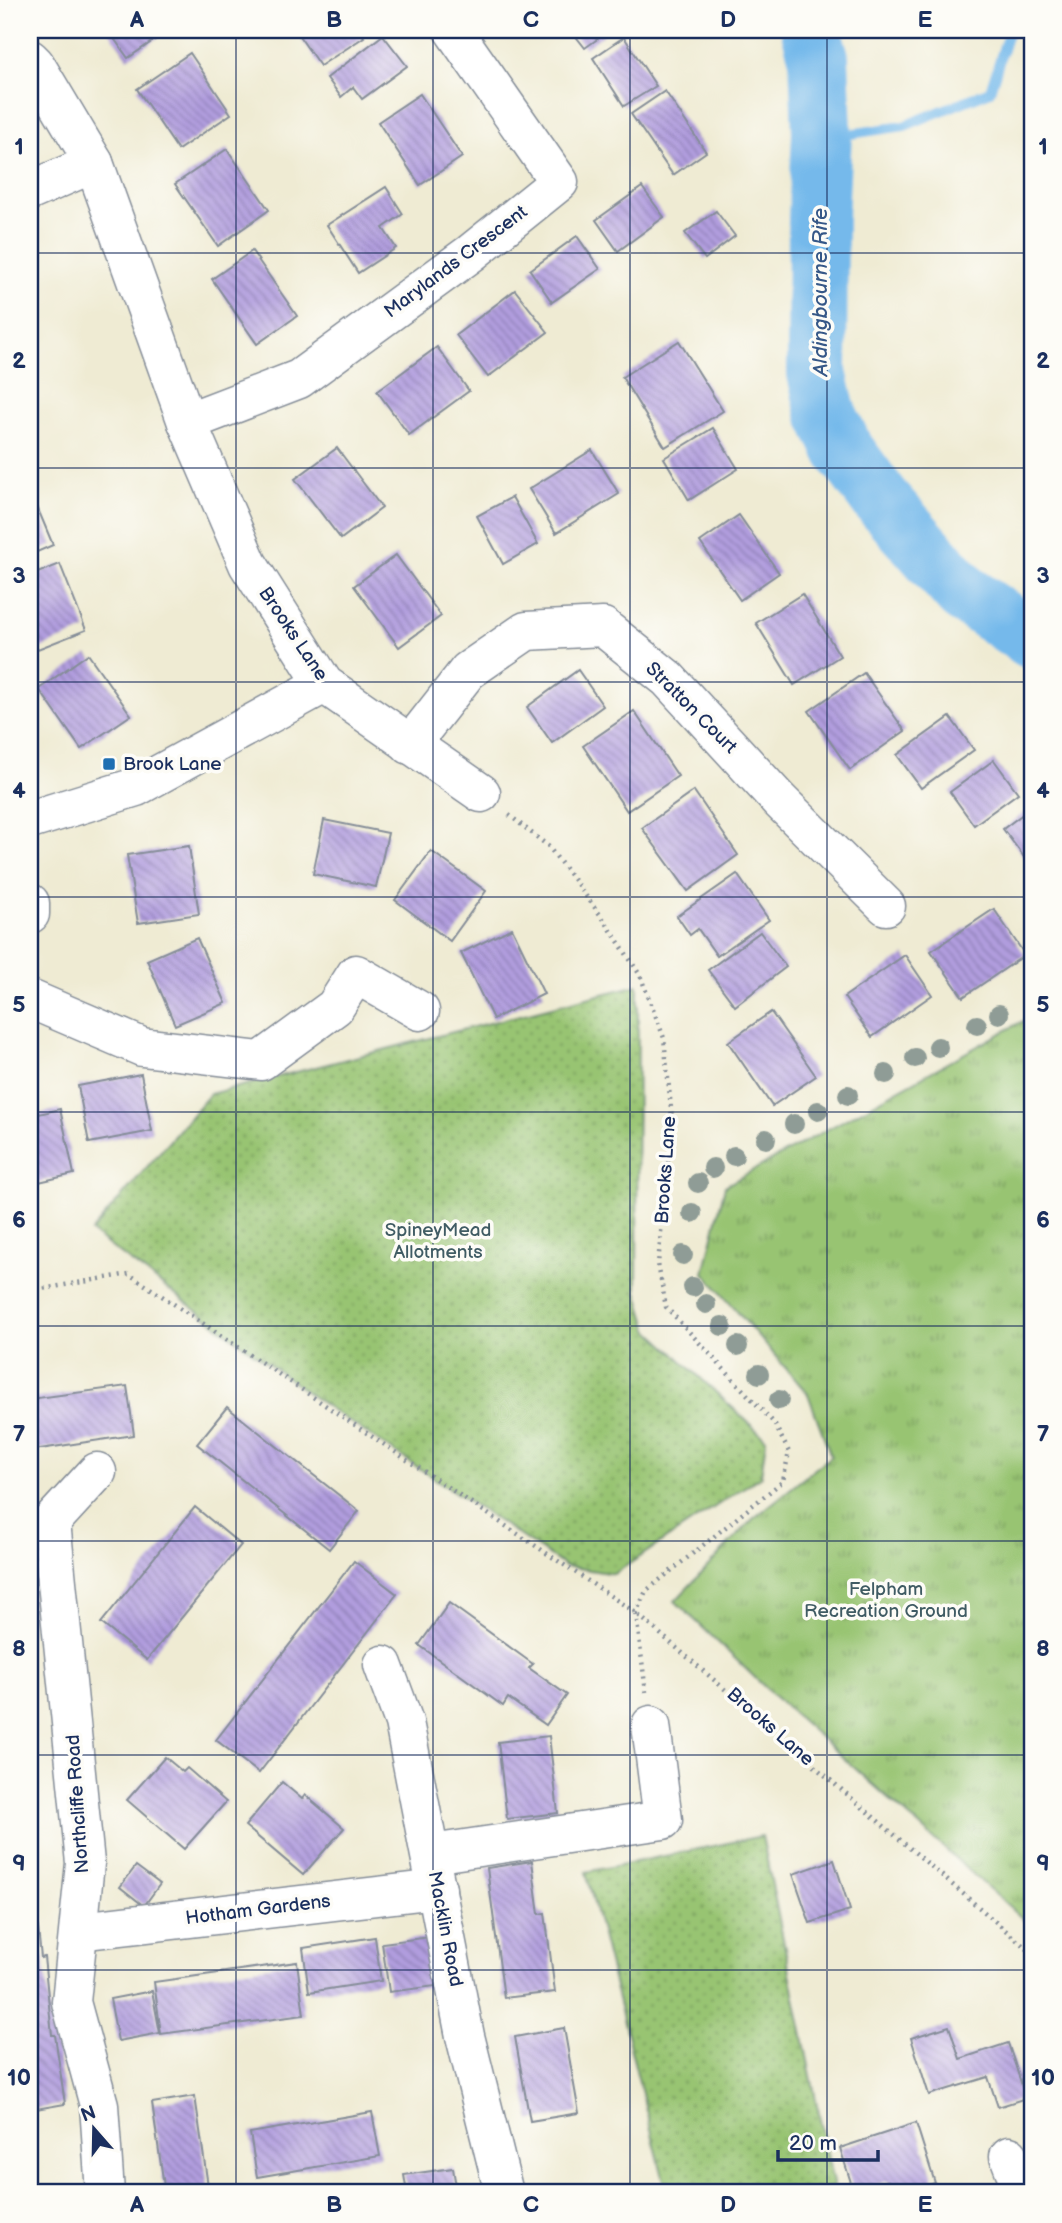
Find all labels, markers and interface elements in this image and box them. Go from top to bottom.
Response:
text: A [129,6,145,34]
text: B [326,6,342,34]
text: C [523,6,539,34]
text: D [720,6,736,34]
text: E [918,6,933,34]
text: 1 [14,133,24,161]
text: 1 [1038,133,1048,161]
street label: Marylands Crescent [380,201,532,323]
water label: Aldingbourne Rife [808,208,833,377]
text: 2 [12,347,26,375]
text: 2 [1036,347,1050,375]
text: 3 [12,562,26,590]
text: 3 [1036,562,1050,590]
street label: Brooks Lane [253,583,333,685]
street label: Stratton Court [640,657,742,759]
place label: Brook Lane [123,753,222,776]
marker: Brook Lane [101,756,117,772]
text: 4 [12,777,26,805]
text: 4 [1036,777,1050,805]
text: 5 [12,991,26,1019]
text: 5 [1036,991,1050,1019]
street label: Brooks Lane [651,1115,681,1225]
text: 6 [12,1206,26,1234]
text: 6 [1036,1206,1050,1234]
park label: SpineyMead Allotments [385,1219,491,1264]
text: 7 [13,1420,26,1448]
text: 7 [1037,1420,1050,1448]
park label: Felpham Recreation Ground [804,1578,968,1623]
text: 8 [12,1635,26,1663]
text: 8 [1036,1635,1050,1663]
street label: Brooks Lane [722,1683,818,1771]
street label: Northcliffe Road [62,1734,94,1874]
text: 9 [12,1850,26,1878]
text: 9 [1036,1850,1050,1878]
street label: Macklin Road [423,1869,467,1989]
street label: Hotham Gardens [184,1890,332,1930]
text: 10 [7,2064,31,2092]
text: 10 [1031,2064,1055,2092]
north arrow [60,2094,130,2164]
text: N [78,2101,99,2128]
scale bar [778,2118,878,2162]
text: 20 m [789,2131,837,2156]
text: A [129,2191,145,2219]
text: B [326,2191,342,2219]
text: C [523,2191,539,2219]
text: D [720,2191,736,2219]
text: E [918,2191,933,2219]

